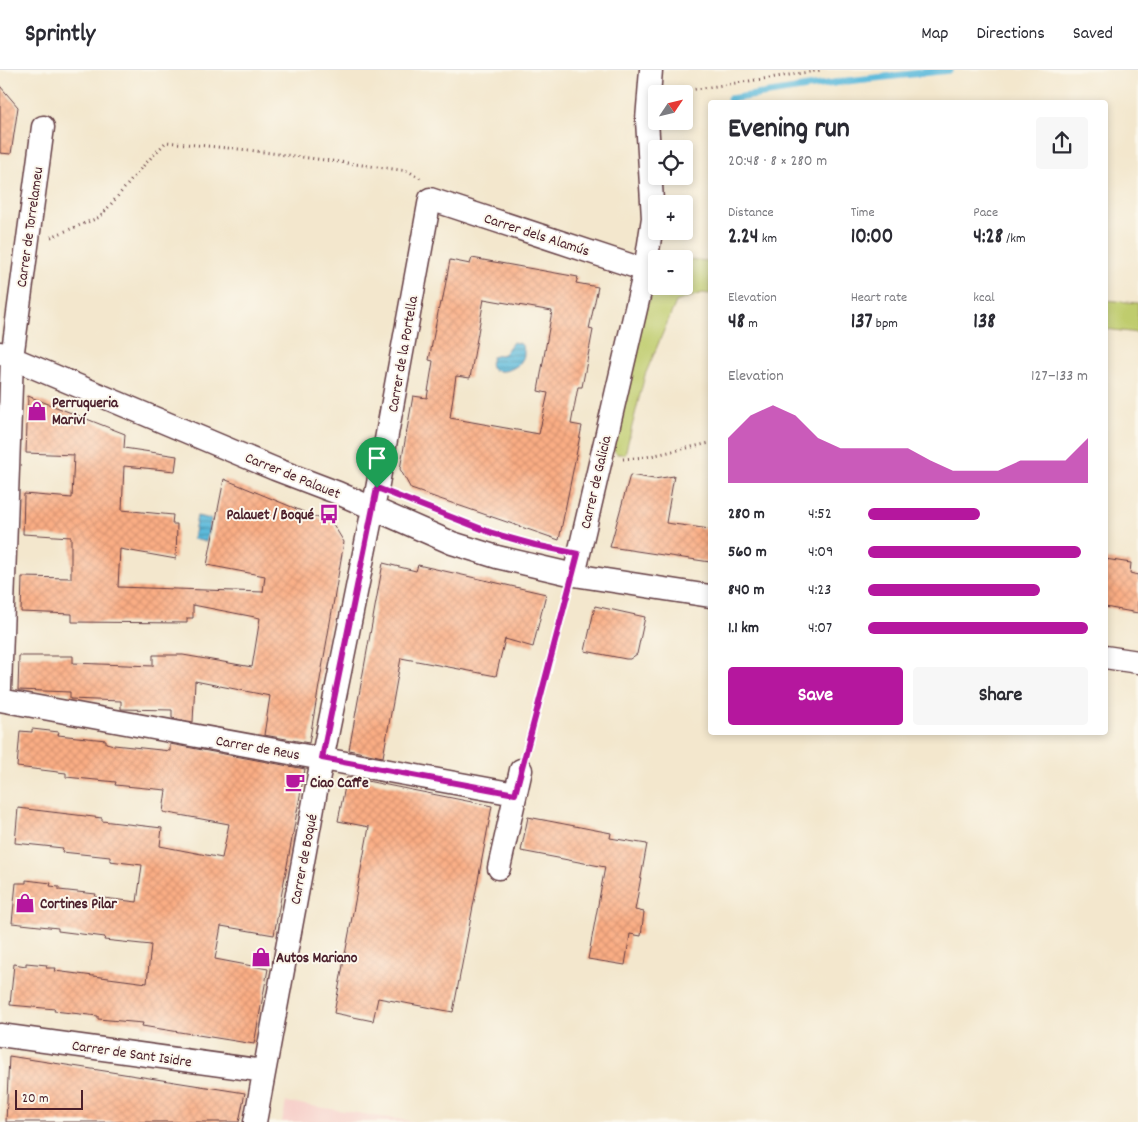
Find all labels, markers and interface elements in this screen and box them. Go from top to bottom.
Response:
text: Sprintly [25,18,95,52]
text: Map [921,22,948,47]
text: Directions [976,22,1045,47]
text: Saved [1073,22,1113,47]
north arrow [648,85,692,130]
map controls [648,85,693,295]
text: Evening run [728,111,850,151]
button: share [1036,117,1088,169]
button: locate [648,140,693,185]
text: 20:48 · 8 × 280 m [728,150,827,173]
street label: Carrer de Torrelameu [12,166,50,289]
button: + [648,195,693,240]
text: Distance [728,203,774,223]
text: Time [851,203,875,223]
text: Pace [973,203,998,223]
street label: Carrer dels Alamús [481,208,592,263]
text: 2.24 [728,223,759,253]
text: 10:00 [851,223,893,253]
text: 4:28 [973,223,1003,253]
text: km [759,229,777,249]
text: /km [1003,229,1026,249]
button: − [648,250,693,295]
text: Elevation [728,288,777,308]
text: Heart rate [851,288,907,308]
text: kcal [973,288,995,308]
street label: Carrer de la Portella [383,294,425,414]
text: 48 [728,308,745,338]
text: 137 [851,308,873,338]
text: 138 [973,308,996,338]
text: m [745,314,758,334]
text: bpm [873,314,898,334]
text: Elevation [728,365,784,388]
text: 127–133 m [1031,365,1088,388]
place label: Perruqueria Mariví [52,393,119,432]
shop icon: Perruqueria Mariví [26,400,48,422]
street label: Carrer de Galicia [576,433,619,531]
pin [356,437,398,488]
icon: arrive [363,444,391,472]
street label: Carrer de Palauet [241,448,344,506]
bus stop icon: Palauet / Boqué [318,503,340,525]
text: 280 m [728,503,765,526]
text: 4:52 [808,503,832,526]
place label: Palauet / Boqué [226,505,315,527]
text: 560 m [728,541,767,564]
text: 4:09 [808,541,833,564]
text: 840 m [728,579,764,602]
text: 4:23 [808,579,831,602]
text: 1.1 km [728,617,759,640]
text: 4:07 [808,617,832,640]
button: Save [728,667,903,725]
button: Share [913,667,1088,725]
street label: Carrer de Reus [214,731,301,767]
cafe icon: Ciao Caffe [284,771,306,793]
place label: Ciao Caffe [310,773,369,795]
street label: Carrer de Boqué [285,812,325,906]
shop icon: Cortines Pilar [14,892,36,914]
place label: Cortines Pilar [40,894,117,916]
shop icon: Autos Mariano [250,946,272,968]
place label: Autos Mariano [276,948,358,970]
street label: Carrer de Sant Isidre [70,1036,193,1074]
scale bar [15,1087,82,1110]
text: 20 m [22,1089,49,1109]

